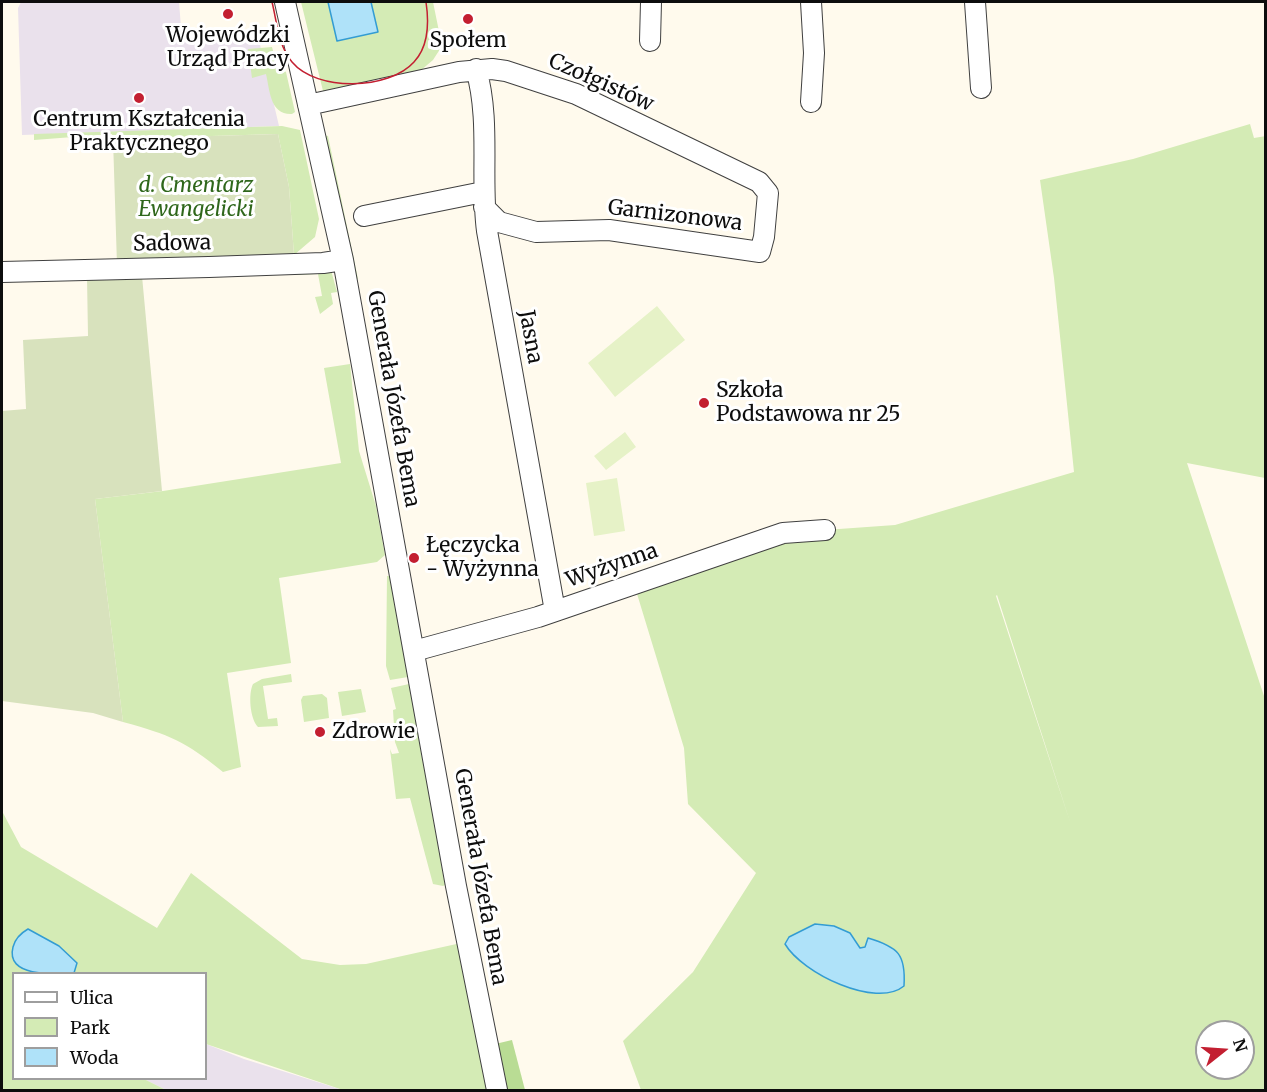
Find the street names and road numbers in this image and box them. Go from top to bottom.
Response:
street label: Czołgistów [545,49,657,117]
street label: Garnizonowa [606,195,744,237]
street label: Sadowa [133,231,211,257]
street label: Generała Józefa Bema [362,289,424,509]
street label: Jasna [513,308,547,366]
street label: Wyżynna [563,539,661,593]
street label: Generała Józefa Bema [449,767,511,987]

